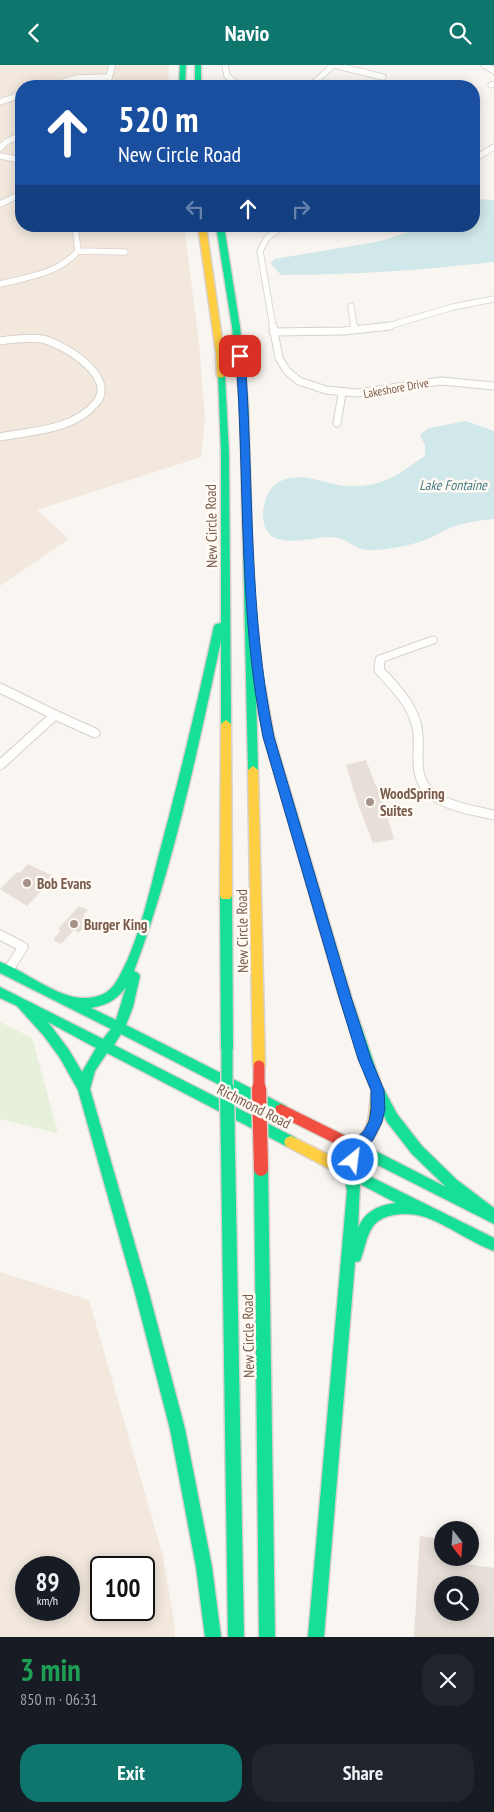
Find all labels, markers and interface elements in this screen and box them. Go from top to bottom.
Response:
icon: back [20,19,48,47]
text: Navio [225,19,269,47]
icon: search [446,19,474,47]
text: 520 m [118,96,199,142]
icon: ahead [35,100,100,165]
text: New Circle Road [118,140,241,168]
icon: left [181,195,209,223]
icon: ahead [234,195,262,223]
icon: right [287,195,315,223]
pin [219,335,261,377]
icon: arrive [226,342,254,370]
street label: Lakeshore Drive [362,375,430,401]
water label: Lake Fontaine [419,476,488,494]
street label: New Circle Road [201,484,221,568]
place label: WoodSpring Suites [379,784,445,820]
marker: WoodSpring Suites [364,796,376,808]
place label: Bob Evans [37,874,91,893]
marker: Bob Evans [21,877,33,889]
street label: New Circle Road [232,889,252,973]
place label: Burger King [84,915,148,934]
marker: Burger King [68,918,80,930]
street label: Richmond Road [214,1079,294,1133]
position arrow [326,1133,378,1185]
street label: New Circle Road [238,1294,258,1378]
north arrow [434,1521,479,1566]
map controls [434,1521,479,1621]
speed limit sign: 100 [90,1556,155,1621]
text: 89 [36,1566,59,1598]
button: search [434,1576,479,1621]
text: km/h [37,1593,58,1608]
text: 3 min [20,1650,81,1689]
button: close [422,1654,474,1706]
text: 850 m · 06:31 [20,1689,98,1709]
button: Exit [20,1744,242,1802]
button: Share [252,1744,474,1802]

